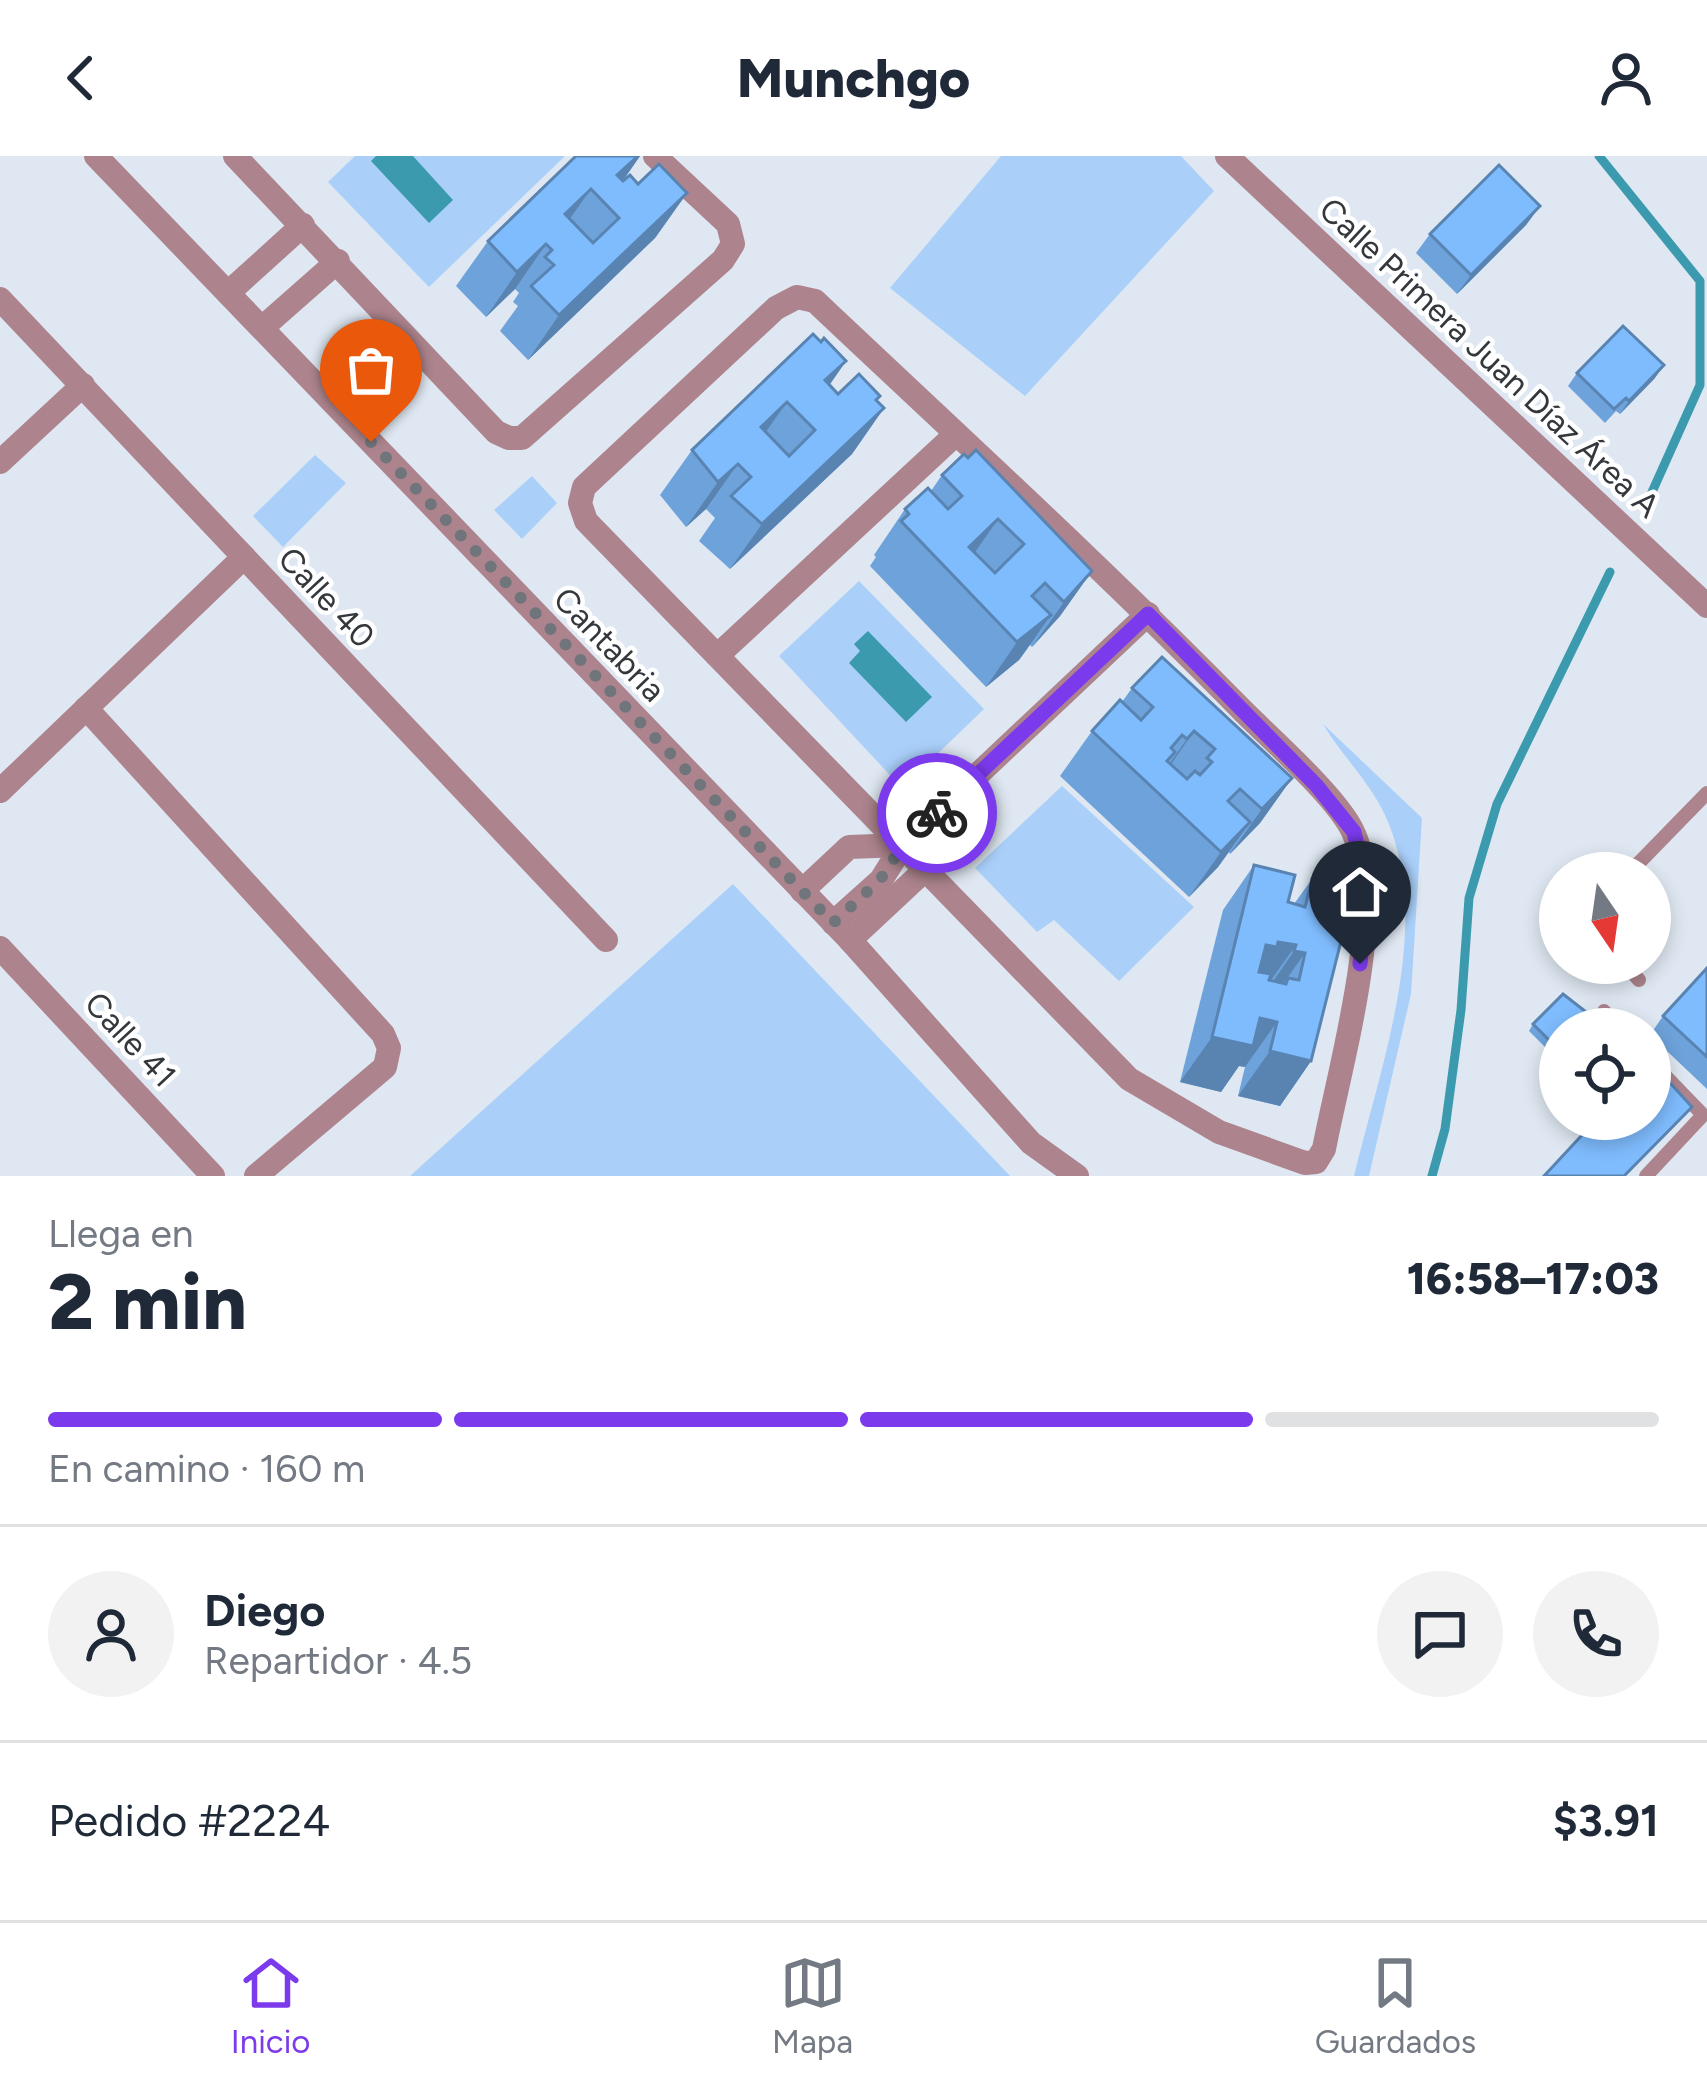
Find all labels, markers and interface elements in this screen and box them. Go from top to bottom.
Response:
icon: back [48,45,114,111]
icon: person [1593,45,1659,111]
text: Munchgo [737,46,970,111]
street label: Calle Primera Juan Díaz Área A [1312,189,1668,526]
pin [320,319,422,442]
icon: bag [338,337,404,403]
street label: Calle 40 [270,539,383,656]
street label: Cantabria [546,579,673,709]
courier [877,753,997,873]
icon: bike [904,780,970,846]
pin [1309,841,1411,964]
north arrow [1539,852,1671,984]
map controls [1539,852,1671,1140]
icon: home [1327,859,1393,925]
street label: Calle 41 [77,984,184,1095]
button: locate [1539,1008,1671,1140]
text: Llega en [48,1210,194,1257]
text: 16:58–17:03 [1407,1251,1659,1305]
text: 2 min [48,1255,247,1349]
text: En camino · 160 m [48,1445,365,1492]
button: person [48,1571,174,1697]
button: chat [1377,1571,1503,1697]
button: phone [1533,1571,1659,1697]
text: Diego [204,1583,325,1637]
text: Repartidor · 4.5 [204,1637,472,1684]
text: Pedido #2224 [48,1793,330,1847]
text: $3.91 [1553,1793,1659,1847]
tab: Inicio [231,1950,310,2061]
tab: Mapa [772,1950,853,2061]
tab: Guardados [1315,1950,1476,2061]

